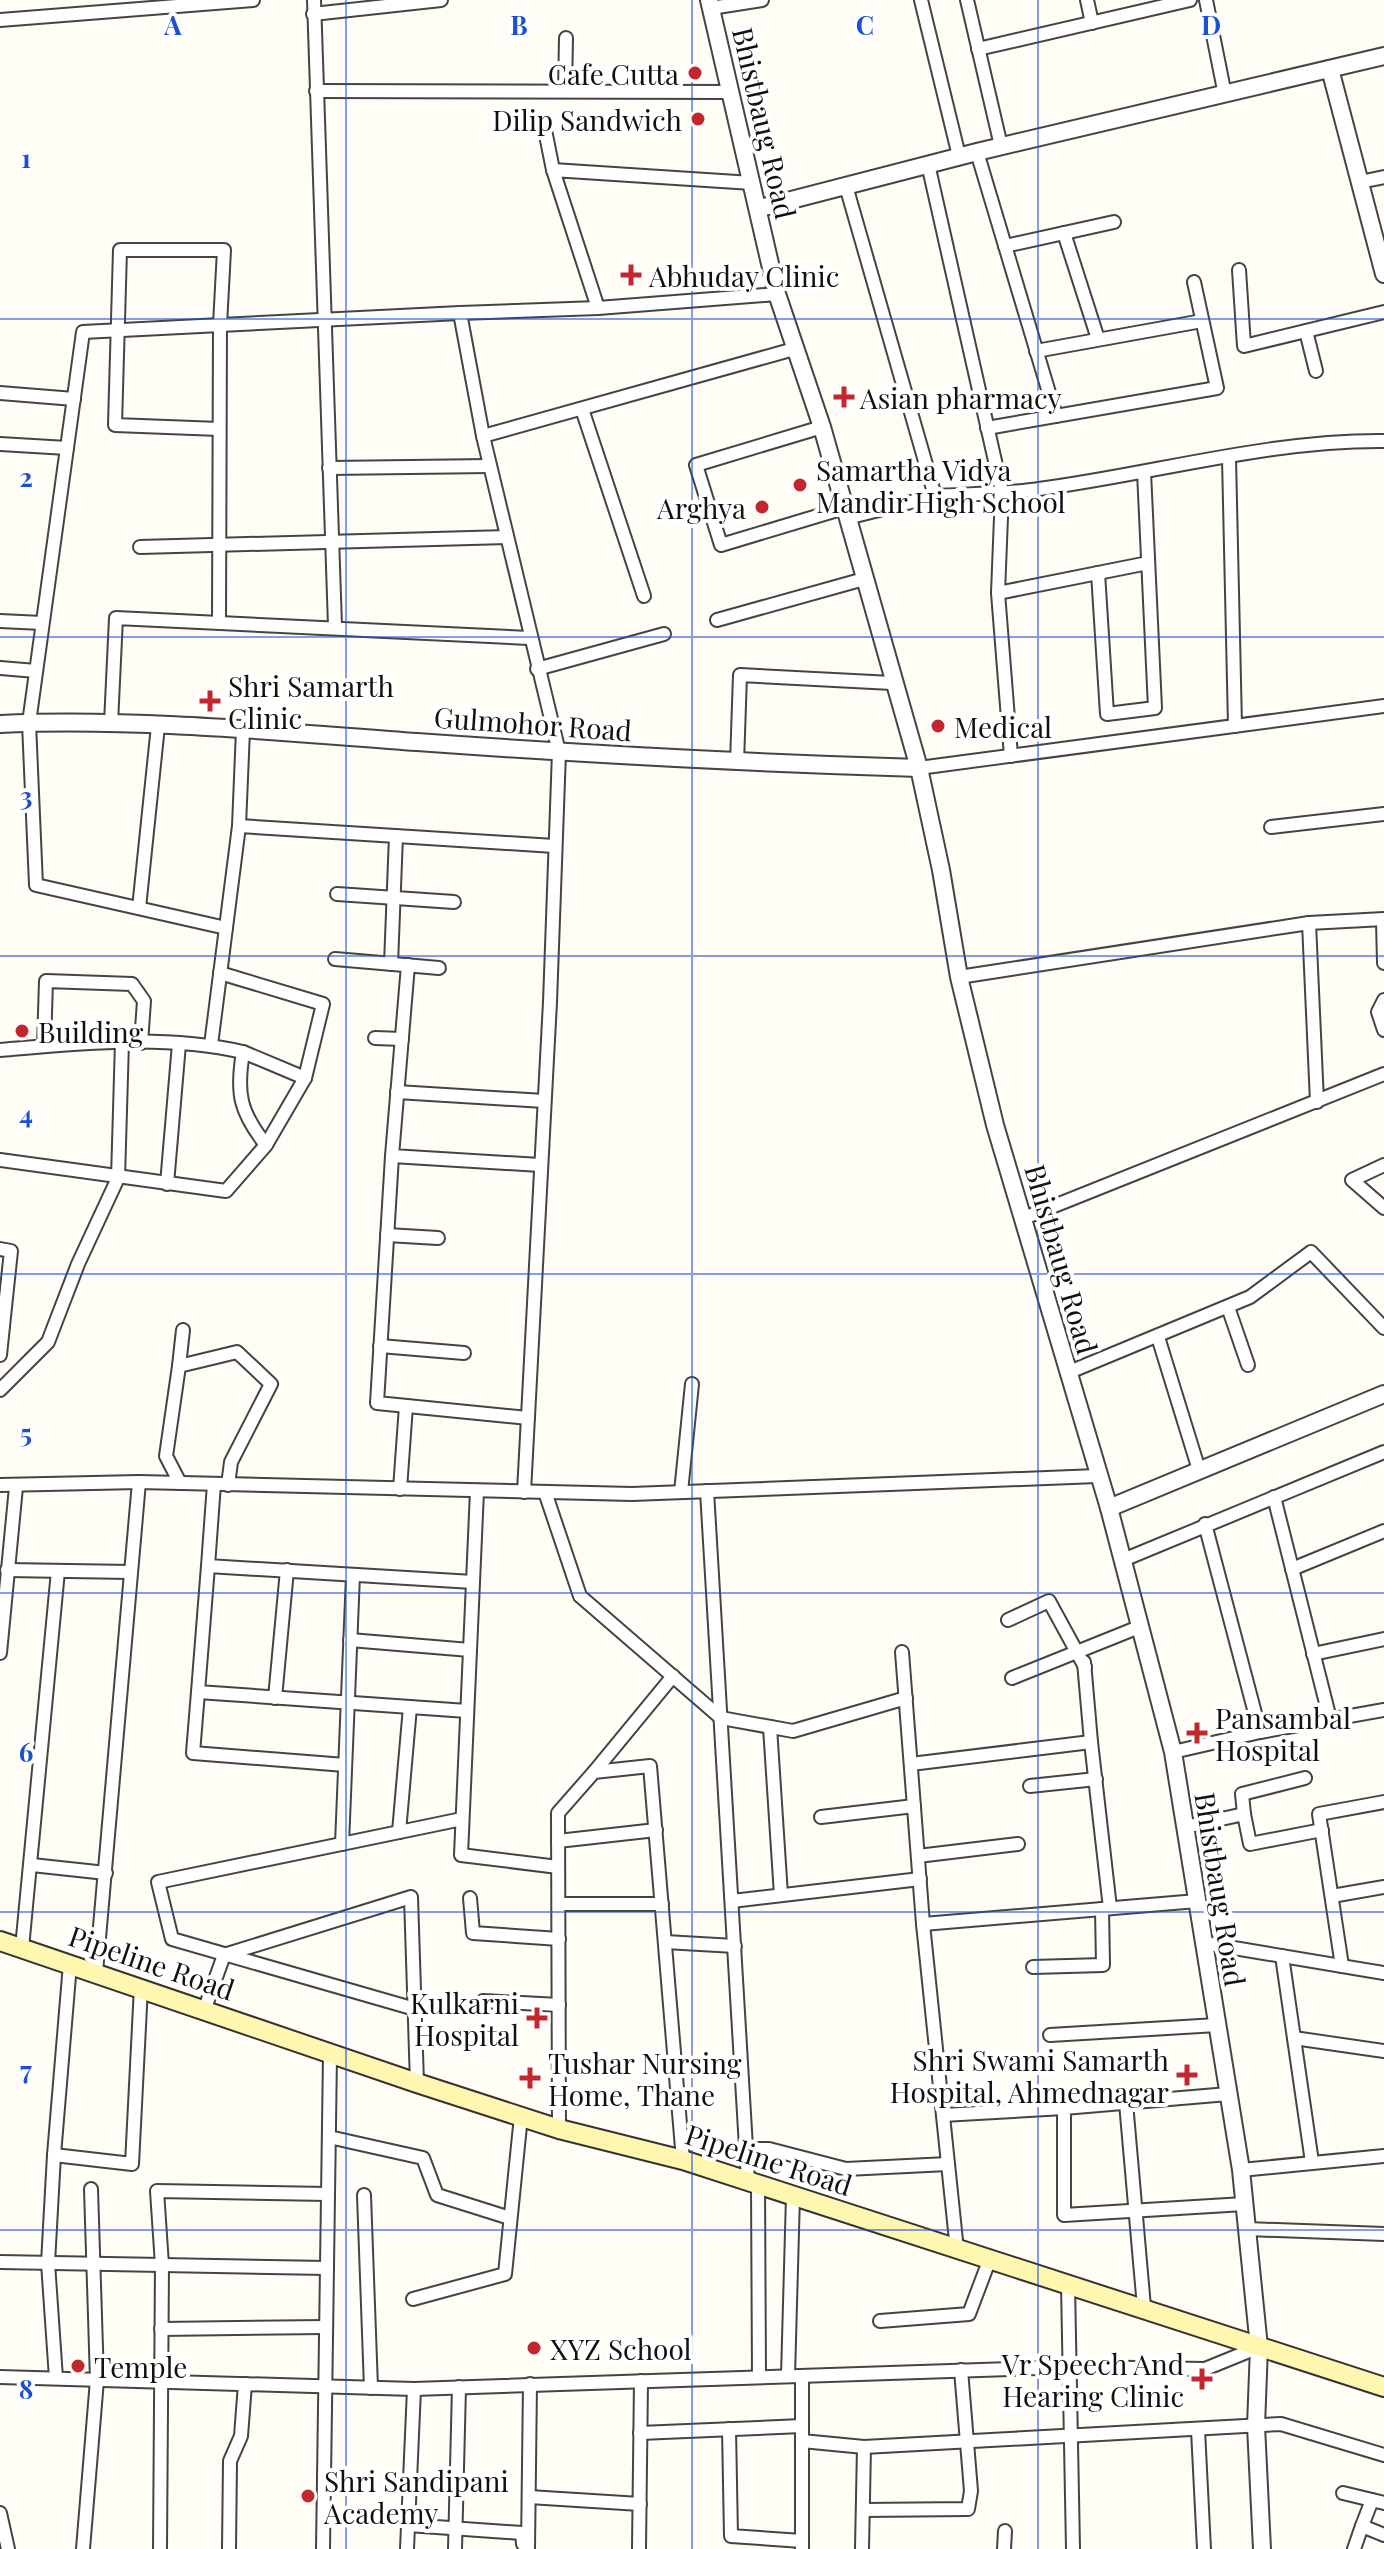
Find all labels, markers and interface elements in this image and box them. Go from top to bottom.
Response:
text: A [163,7,182,42]
text: B [510,7,528,42]
text: C [856,7,874,42]
text: D [1201,7,1221,42]
street label: Bhistbaug Road [725,23,805,223]
place label: Cafe Cutta [548,55,679,92]
marker: Cafe Cutta [686,64,704,82]
place label: Dilip Sandwich [492,101,683,138]
marker: Dilip Sandwich [689,110,707,128]
text: 1 [21,140,31,175]
place label: Abhuday Clinic [648,257,839,294]
marker: Abhuday Clinic [620,264,642,286]
place label: Asian pharmacy [859,379,1062,416]
marker: Asian pharmacy [835,388,853,406]
place label: Samartha Vidya Mandir High School [816,451,1065,520]
text: 2 [19,459,33,494]
marker: Samartha Vidya Mandir High School [791,476,809,494]
place label: Arghya [656,489,746,526]
marker: Arghya [753,498,771,516]
place label: Shri Samarth Clinic [228,667,394,736]
marker: Shri Samarth Clinic [199,690,221,712]
street label: Gulmohor Road [433,698,633,748]
place label: Medical [954,708,1052,745]
marker: Medical [929,717,947,735]
text: 3 [20,778,32,813]
place label: Building [38,1013,144,1050]
marker: Building [13,1022,31,1040]
text: 4 [19,1096,33,1131]
street label: Bhistbaug Road [1017,1160,1107,1358]
text: 5 [20,1415,32,1450]
place label: Pansambal Hospital [1215,1699,1351,1768]
marker: Pansambal Hospital [1186,1722,1208,1744]
text: 6 [19,1734,33,1769]
street label: Bhistbaug Road [1187,1789,1255,1989]
street label: Pipeline Road [64,1916,240,2008]
place label: Kulkarni Hospital [410,1984,519,2053]
marker: Kulkarni Hospital [526,2007,548,2029]
place label: Shri Swami Samarth Hospital, Ahmednagar [890,2041,1170,2110]
place label: Tushar Nursing Home, Thane [548,2044,742,2113]
text: 7 [20,2052,32,2087]
marker: Shri Swami Samarth Hospital, Ahmednagar [1176,2064,1198,2086]
marker: Tushar Nursing Home, Thane [519,2067,541,2089]
street label: Pipeline Road [681,2115,857,2203]
place label: XYZ School [550,2330,692,2367]
marker: XYZ School [525,2339,543,2357]
place label: Vr Speech And Hearing Clinic [1001,2345,1184,2414]
place label: Temple [94,2348,187,2385]
marker: Temple [69,2357,87,2375]
marker: Vr Speech And Hearing Clinic [1191,2368,1213,2390]
text: 8 [19,2371,33,2406]
place label: Shri Sandipani Academy [323,2462,509,2531]
marker: Shri Sandipani Academy [299,2487,317,2505]

